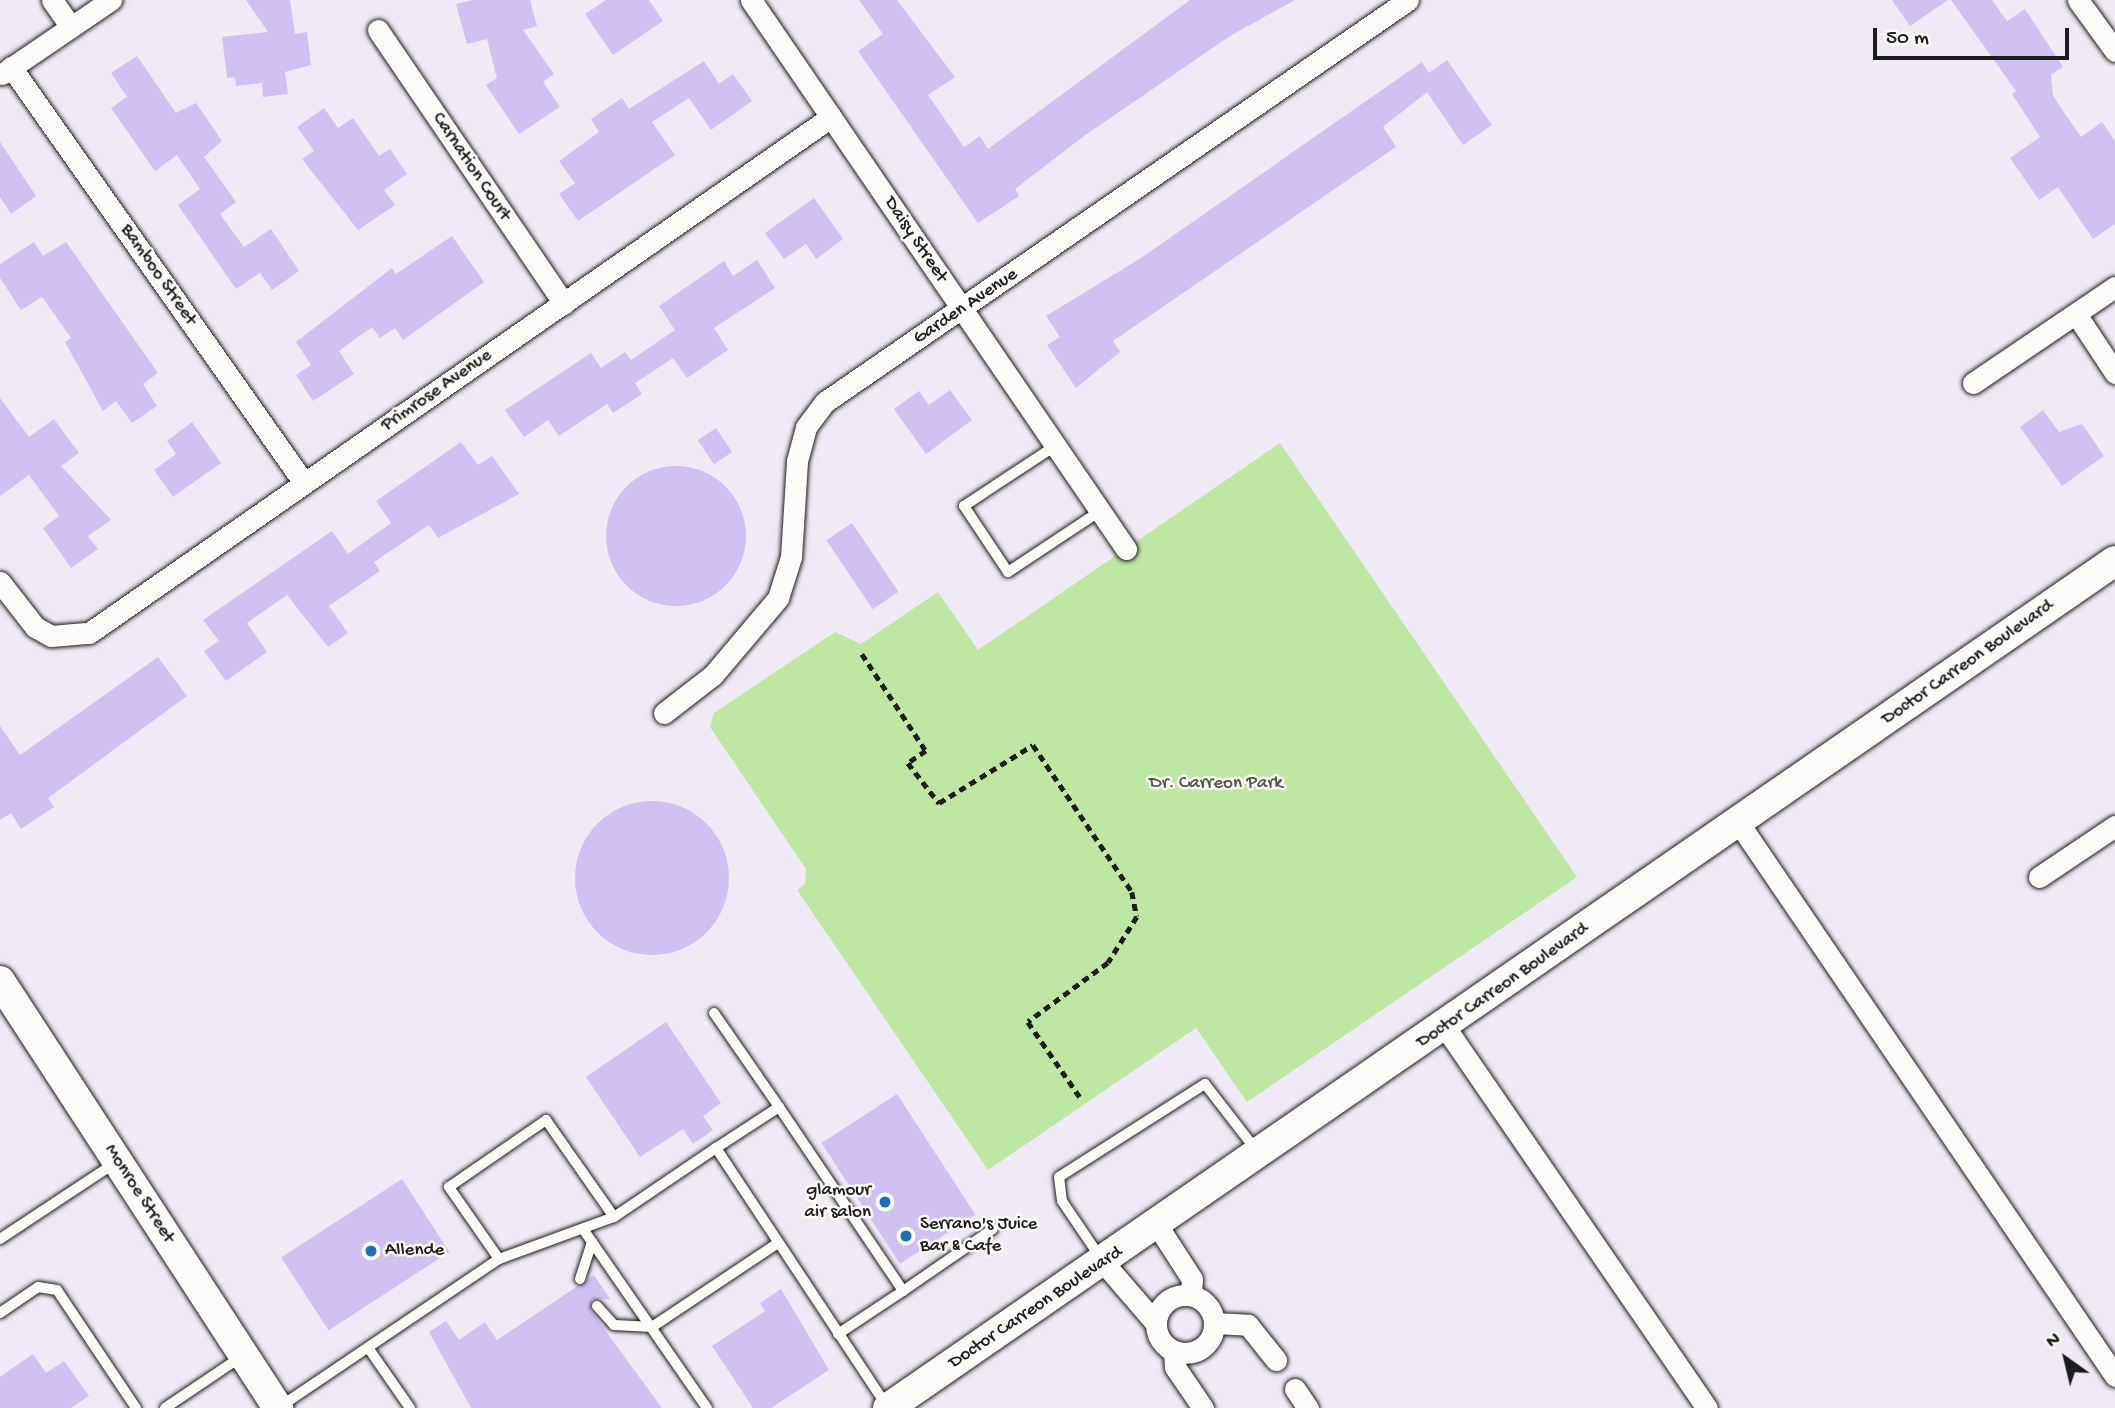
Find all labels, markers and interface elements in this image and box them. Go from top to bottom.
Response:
scale bar [1877,14,2073,58]
text: 50 m [1886,27,1929,52]
street label: Carnation Court [426,108,516,226]
street label: Daisy Street [878,193,952,287]
street label: Bamboo Street [115,220,201,330]
street label: Garden Avenue [910,264,1022,350]
street label: Primrose Avenue [377,344,497,438]
street label: Doctor Carreon Boulevard [1878,595,2058,731]
park label: Dr. Carreon Park [1149,773,1283,795]
street label: Doctor Carreon Boulevard [1413,918,1593,1054]
street label: Monroe Street [98,1140,180,1248]
place label: glamour air salon [804,1180,871,1224]
marker: glamour air salon [877,1194,893,1210]
place label: Serrano's Juice Bar & Cafe [920,1214,1037,1258]
marker: Serrano's Juice Bar & Cafe [898,1228,914,1244]
place label: Allende [385,1240,444,1262]
street label: Doctor Carreon Boulevard [945,1241,1127,1375]
marker: Allende [363,1243,379,1259]
north arrow [2031,1324,2101,1394]
text: N [2042,1328,2066,1354]

